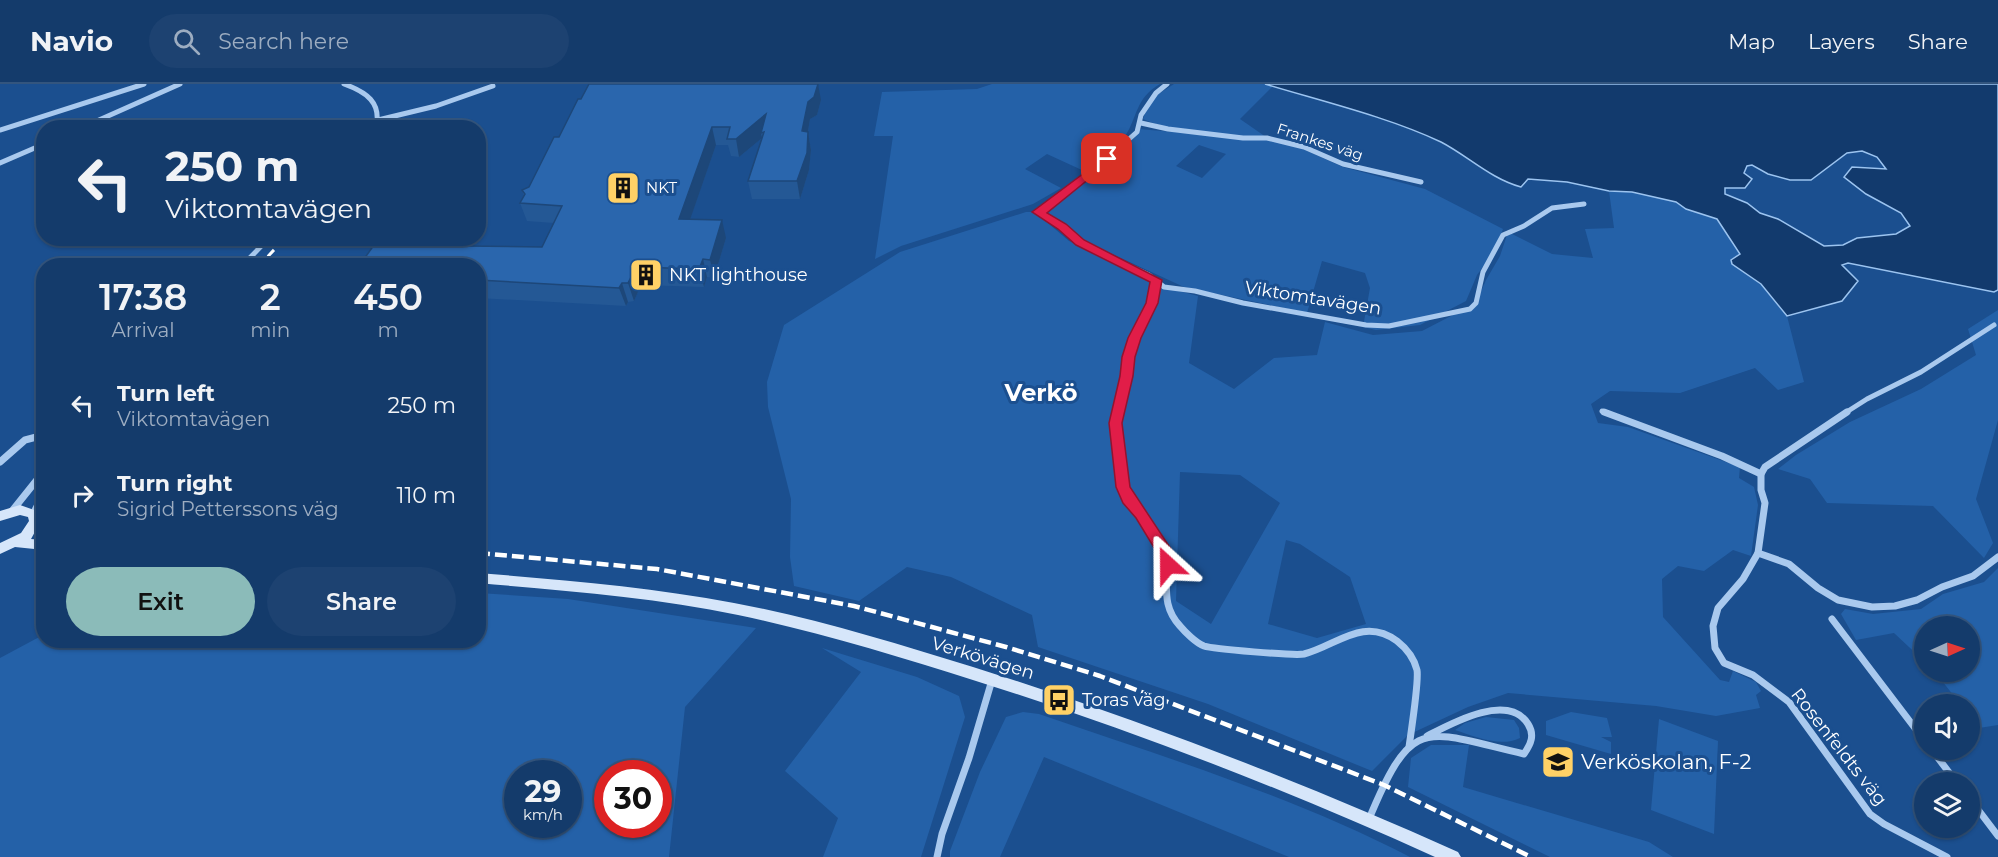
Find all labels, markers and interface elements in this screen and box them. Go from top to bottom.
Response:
search box [149,14,569,68]
text: Navio [30,24,113,58]
icon: search [170,25,203,58]
text: Search here [218,28,349,55]
text: Map [1728,29,1775,54]
text: Layers [1808,29,1875,54]
text: Share [1908,29,1968,54]
street label: Frankes väg [1275,119,1366,164]
pin [1081,133,1132,184]
text: 250 m [165,140,299,192]
icon: arrive [1090,142,1123,175]
icon: left [66,144,144,222]
building icon: NKT [605,170,641,206]
place label: NKT [646,178,677,197]
text: Viktomtavägen [165,192,372,225]
building icon: NKT lighthouse [628,257,664,293]
place label: NKT lighthouse [669,264,808,286]
text: 17:38 [99,275,187,319]
text: 2 [260,275,281,319]
text: 450 [353,275,423,319]
street label: Viktomtavägen [1243,276,1383,320]
text: Arrival [112,318,175,342]
text: min [250,318,290,342]
text: m [378,318,399,342]
district label: Verkö [1004,378,1077,407]
text: Turn left [117,380,215,407]
icon: left [66,389,99,422]
text: 250 m [387,392,456,419]
text: Viktomtavägen [117,407,270,431]
text: Turn right [117,470,232,497]
icon: right [66,479,99,512]
text: 110 m [396,482,456,509]
text: Sigrid Petterssons väg [117,497,339,521]
position arrow [1136,533,1200,597]
button: Exit [66,567,255,636]
button: Share [267,567,456,636]
north arrow [1914,616,1980,682]
map controls [1914,616,1980,838]
street label: Verkövägen [929,632,1037,684]
bus stop icon: Toras väg [1041,682,1077,718]
street label: Rosenfeldts väg [1786,684,1892,810]
place label: Toras väg [1082,689,1166,711]
button: sound [1914,694,1980,760]
school or university icon: Verköskolan, F-2 [1540,744,1576,780]
place label: Verköskolan, F-2 [1581,749,1752,774]
speed limit sign: 30 [594,760,672,838]
button: layers [1914,772,1980,838]
text: 29 [525,773,561,810]
text: km/h [523,805,563,824]

